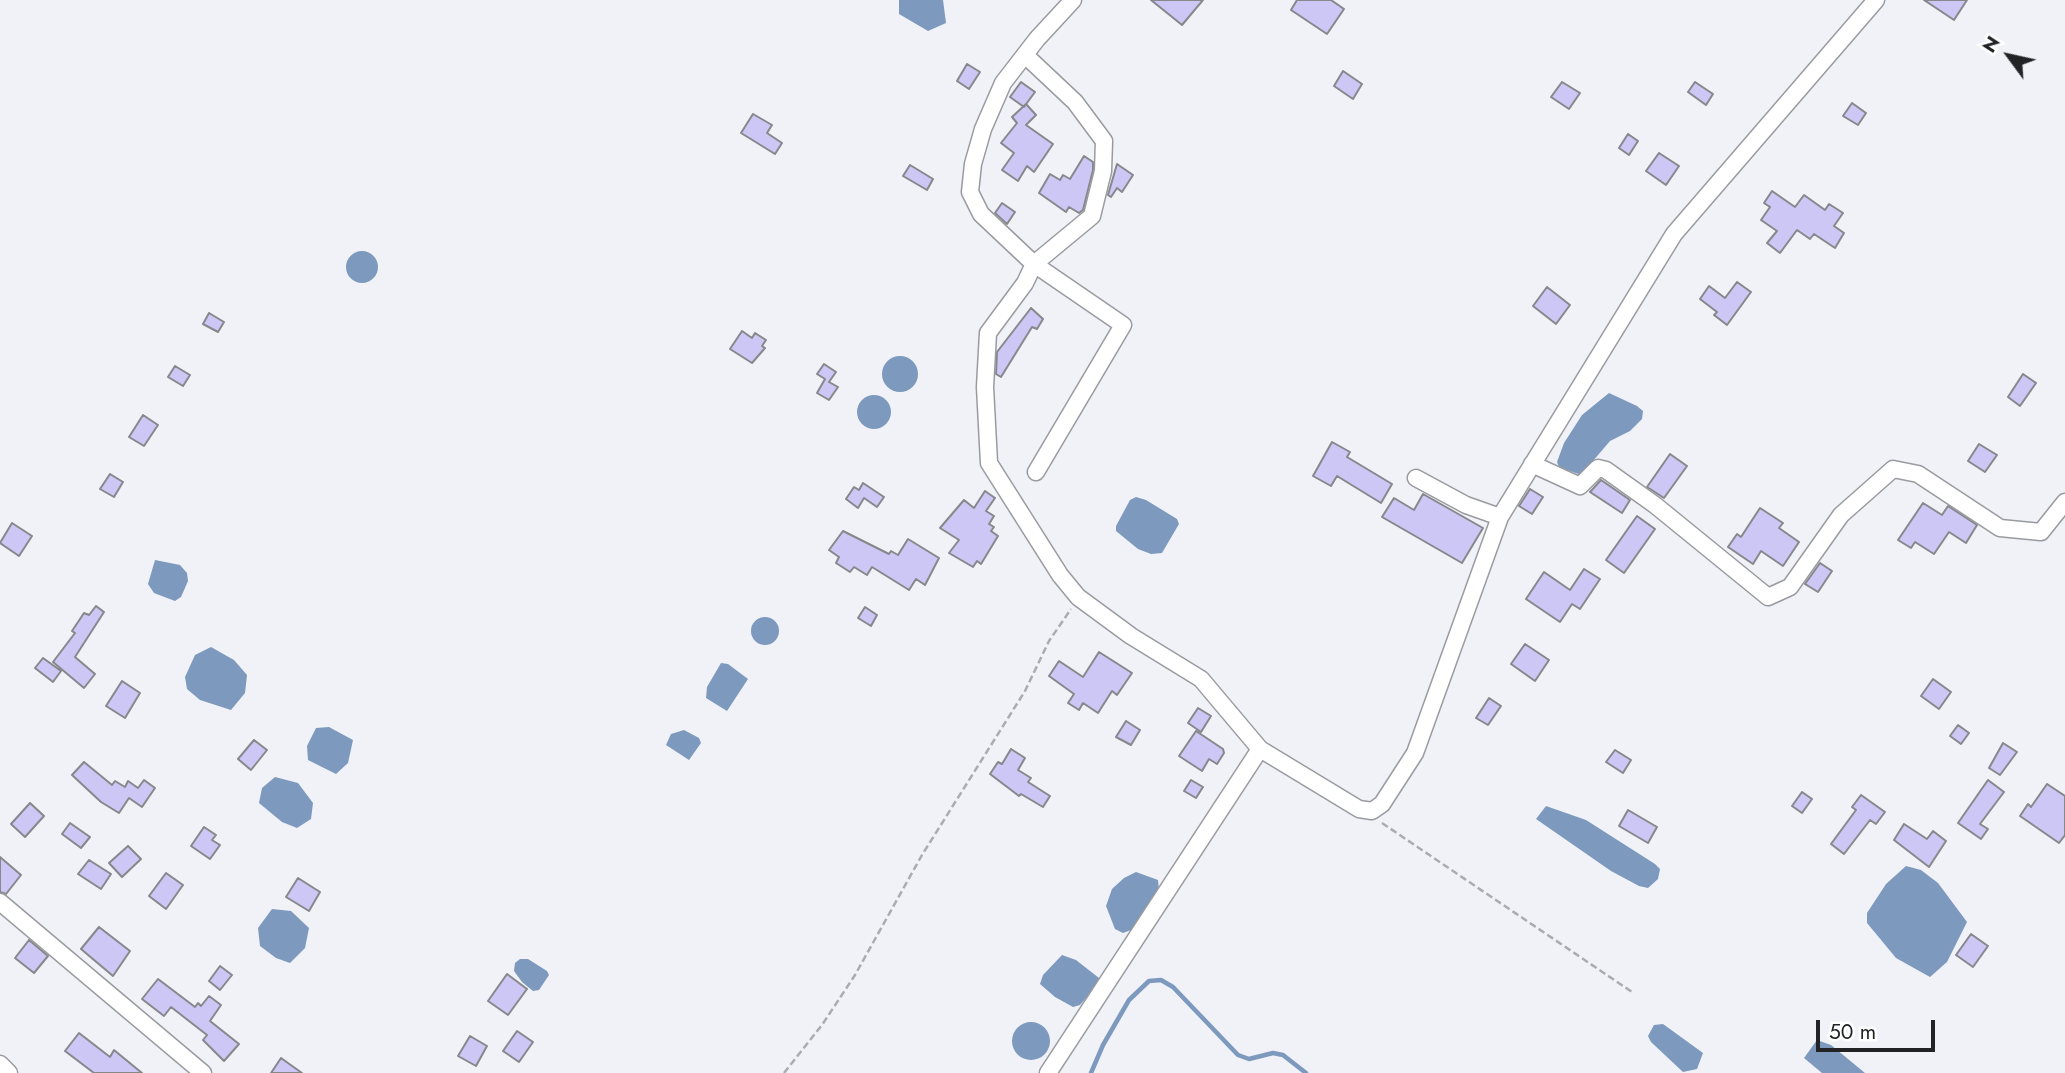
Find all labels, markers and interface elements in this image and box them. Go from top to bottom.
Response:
north arrow [1974,21,2044,91]
text: N [1976,31,2006,58]
scale bar [1820,1006,1939,1050]
text: 50 m [1829,1017,1876,1047]

